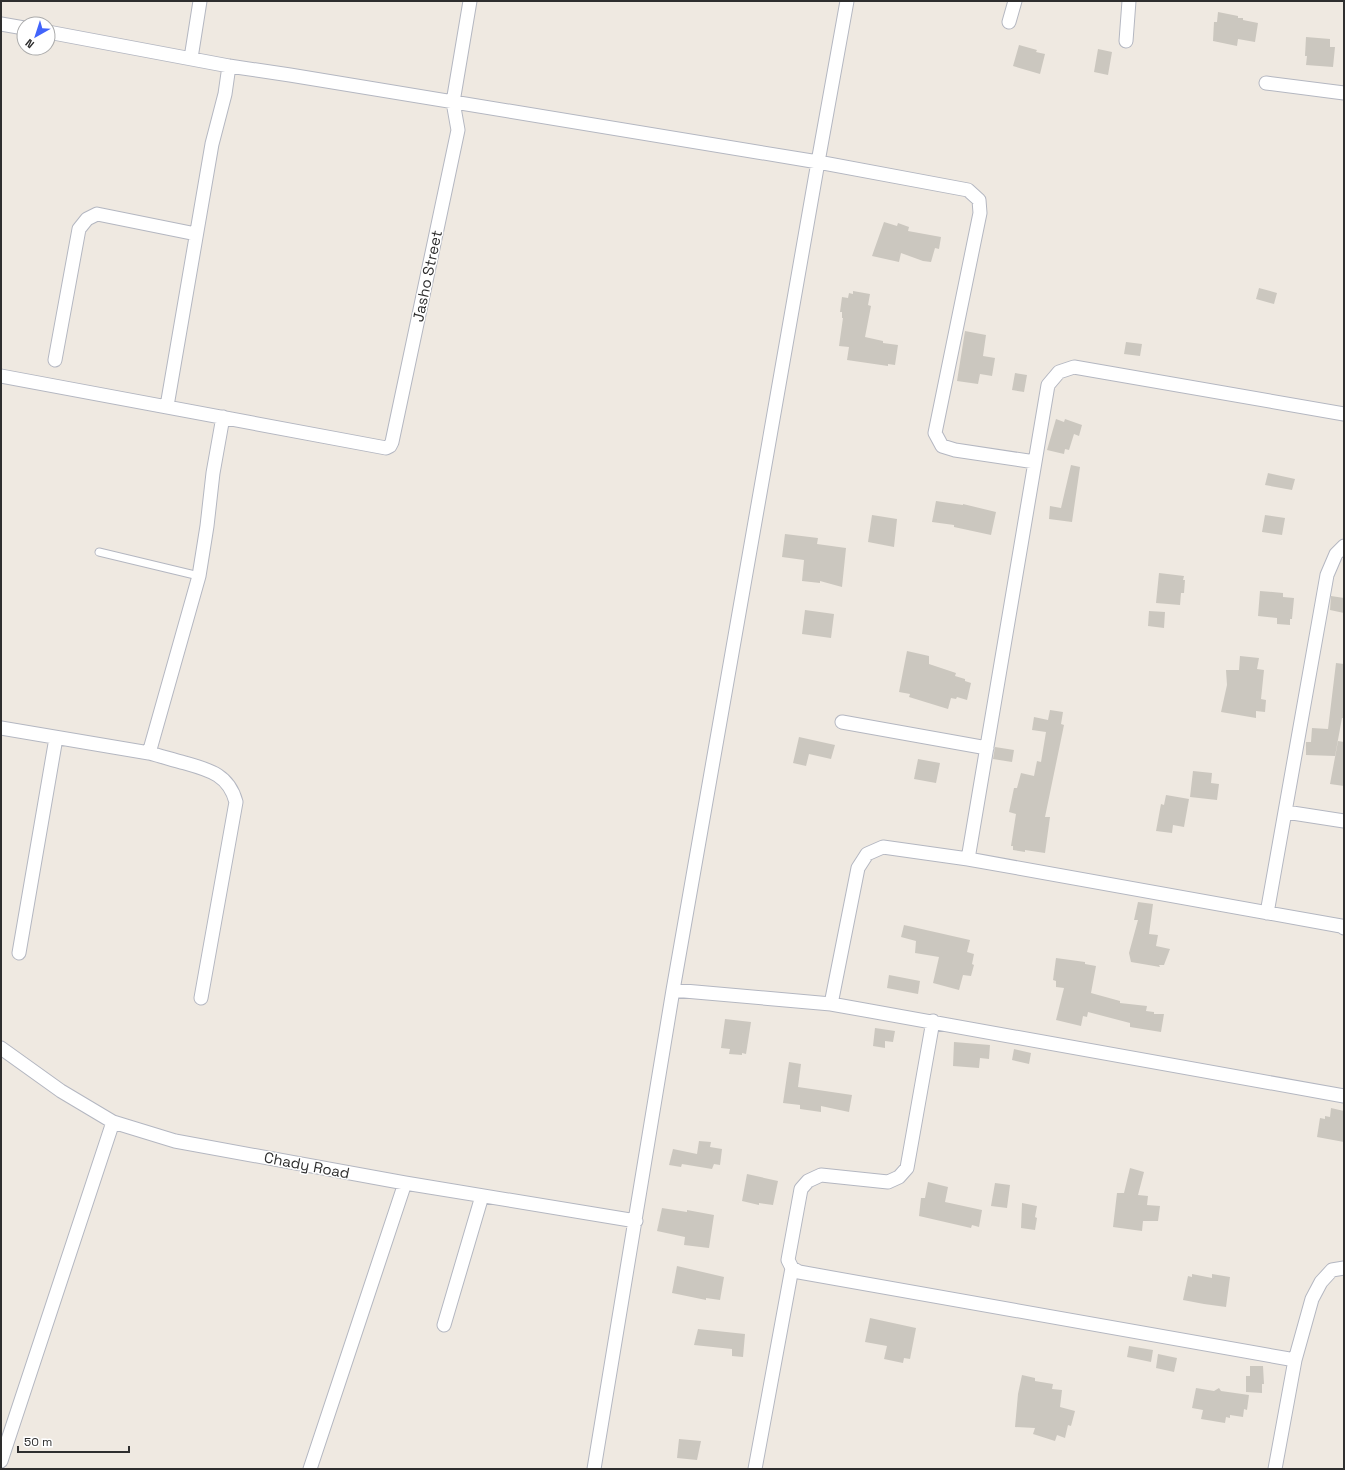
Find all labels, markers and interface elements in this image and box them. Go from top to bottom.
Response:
north arrow [16,16,56,56]
text: N [22,36,37,52]
street label: Jasho Street [408,228,446,324]
street label: Chady Road [263,1147,351,1183]
scale bar [18,1428,129,1454]
text: 50 m [24,1434,52,1450]

